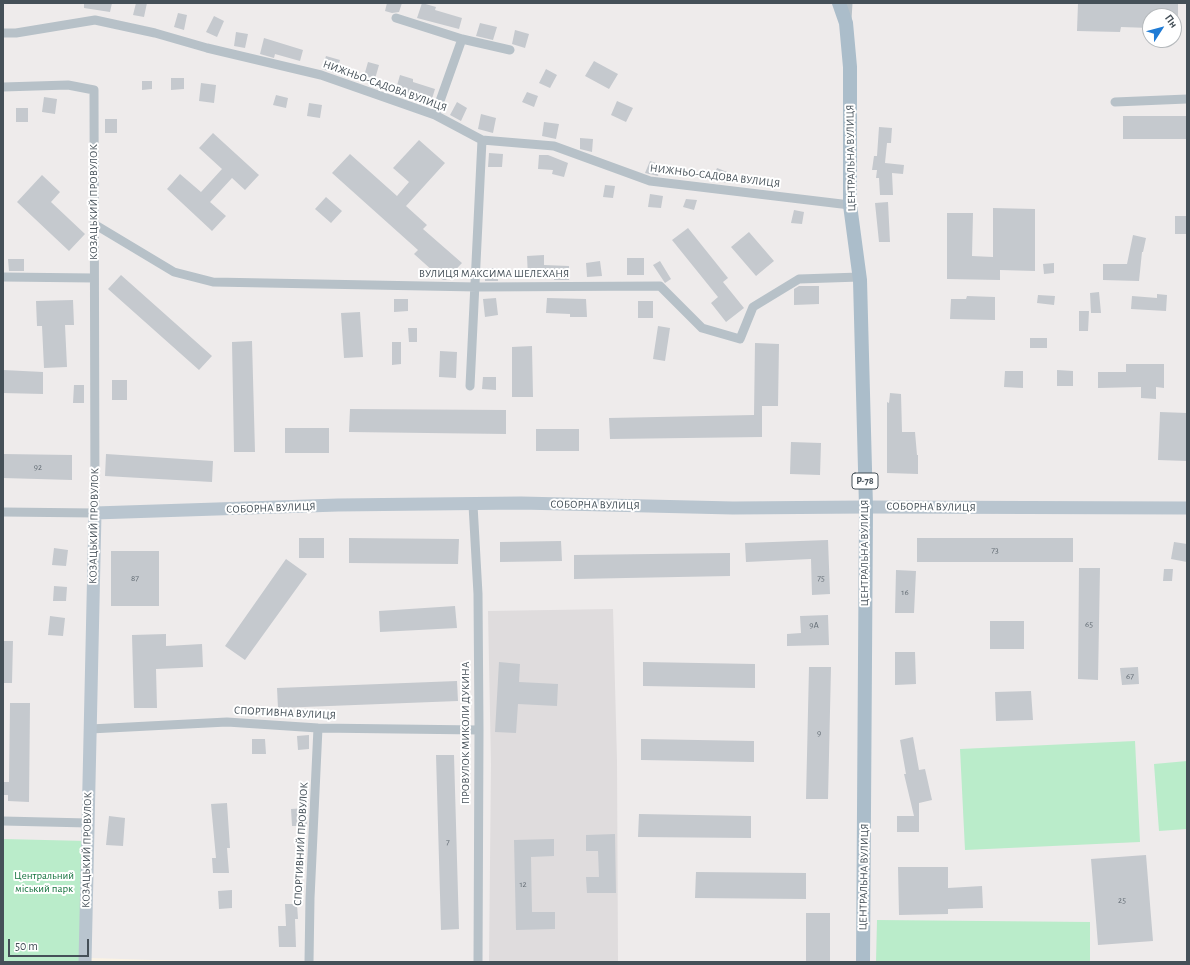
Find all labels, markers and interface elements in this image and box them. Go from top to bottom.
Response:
north arrow [1142,8,1182,48]
text: Пн [1163,13,1180,30]
street label: НИЖНЬО-САДОВА ВУЛИЦЯ [321,57,449,115]
street label: ЦЕНТРАЛЬНА ВУЛИЦЯ [843,104,859,212]
street label: КОЗАЦЬКИЙ ПРОВУЛОК [87,144,101,260]
street label: НИЖНЬО-САДОВА ВУЛИЦЯ [649,161,781,191]
street label: ВУЛИЦЯ МАКСИМА ШЕЛЕХАНЯ [419,267,569,281]
house number: 92 [34,462,42,472]
street label: КОЗАЦЬКИЙ ПРОВУЛОК [86,468,102,584]
road number: Р-78 [852,473,878,489]
street label: СОБОРНА ВУЛИЦЯ [550,498,640,512]
street label: СОБОРНА ВУЛИЦЯ [226,500,316,516]
street label: ЦЕНТРАЛЬНА ВУЛИЦЯ [858,500,872,606]
street label: СОБОРНА ВУЛИЦЯ [886,500,976,514]
house number: 73 [991,545,999,555]
house number: 87 [131,573,139,583]
house number: 75 [817,573,825,583]
house number: 16 [901,587,909,597]
house number: 65 [1085,619,1093,629]
house number: 9А [809,620,819,630]
street label: ПРОВУЛОК МИКОЛИ ДУКИНА [459,662,473,804]
house number: 67 [1126,671,1134,681]
street label: СПОРТИВНА ВУЛИЦЯ [234,704,336,722]
house number: 9 [817,728,821,738]
street label: СПОРТИВНИЙ ПРОВУЛОК [291,782,311,906]
street label: КОЗАЦЬКИЙ ПРОВУЛОК [79,792,95,908]
street label: ЦЕНТРАЛЬНА ВУЛИЦЯ [856,823,872,931]
house number: 7 [446,837,450,847]
park label: Центральний міський парк [14,869,74,895]
house number: 12 [519,879,527,889]
house number: 25 [1118,895,1126,905]
scale bar [10,931,91,957]
text: 50 m [15,940,38,952]

